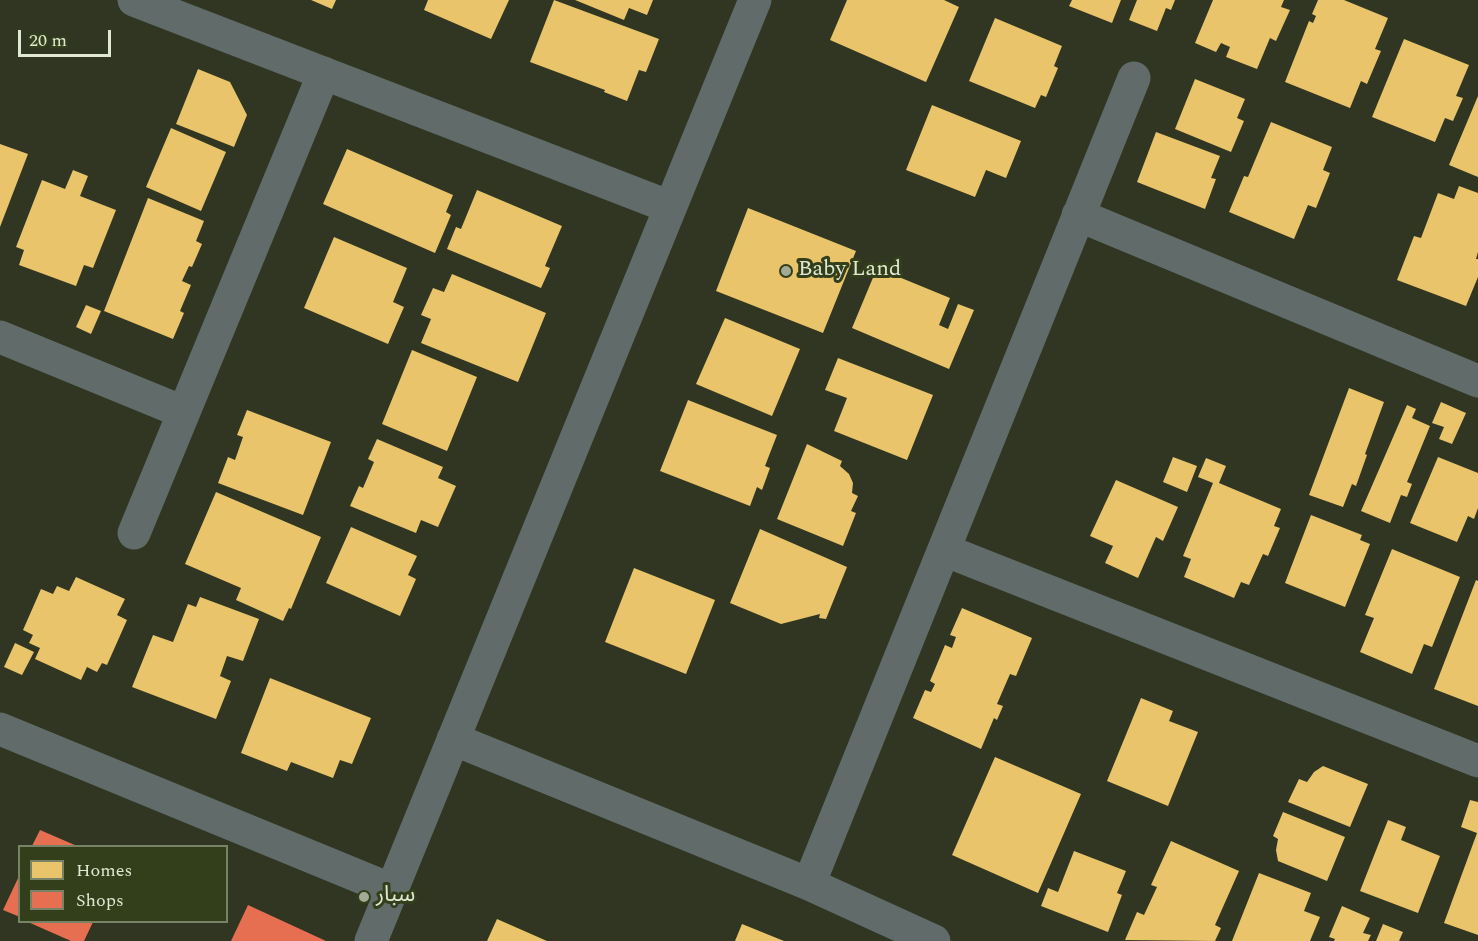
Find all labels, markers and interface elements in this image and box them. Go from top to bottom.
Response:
scale bar [21,18,114,56]
text: 20 m [29,27,67,54]
place label: Baby Land [798,258,901,284]
marker: Baby Land [779,264,793,278]
legend [18,845,228,923]
text: Homes [76,857,132,884]
place label: سبار [376,884,415,910]
text: Shops [76,887,124,914]
marker: سبار [357,890,371,904]

